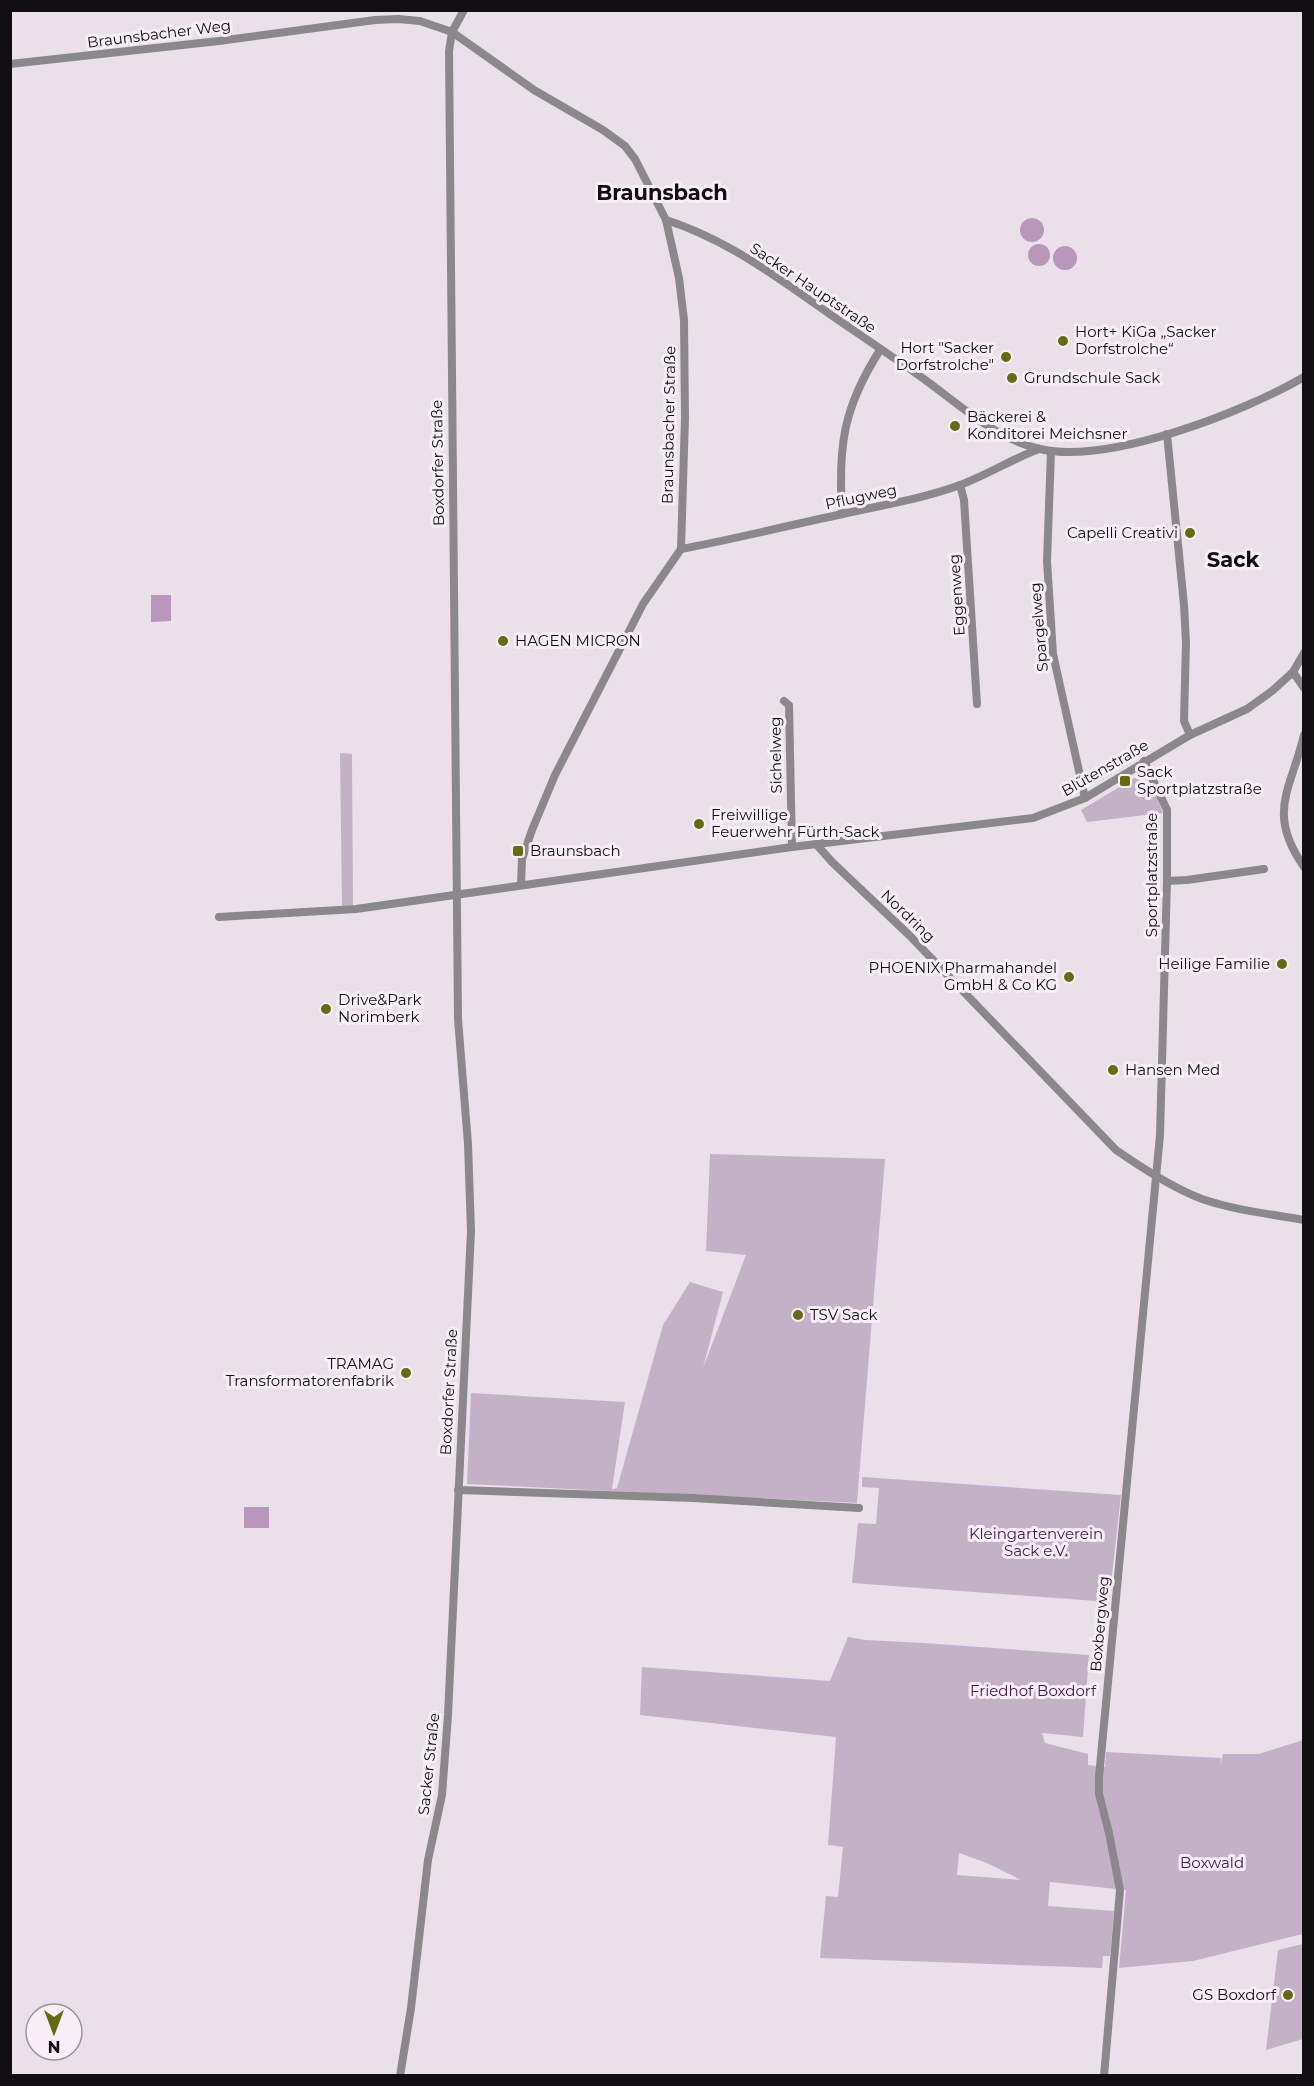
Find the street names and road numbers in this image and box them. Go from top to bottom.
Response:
street label: Braunsbacher Weg [86,15,232,52]
street label: Sacker Hauptstraße [747,238,880,337]
street label: Braunsbacher Straße [658,346,679,504]
street label: Boxdorfer Straße [427,400,448,526]
street label: Pflugweg [823,480,898,513]
street label: Eggenweg [944,554,969,637]
street label: Spargelweg [1025,582,1052,673]
street label: Sichelweg [765,716,786,794]
street label: Blütenstraße [1058,735,1152,800]
street label: Sportplatzstraße [1142,813,1161,937]
street label: Nordring [877,885,939,946]
street label: Boxdorfer Straße [436,1328,461,1456]
street label: Boxbergweg [1086,1575,1113,1673]
street label: Sacker Straße [414,1712,443,1816]

